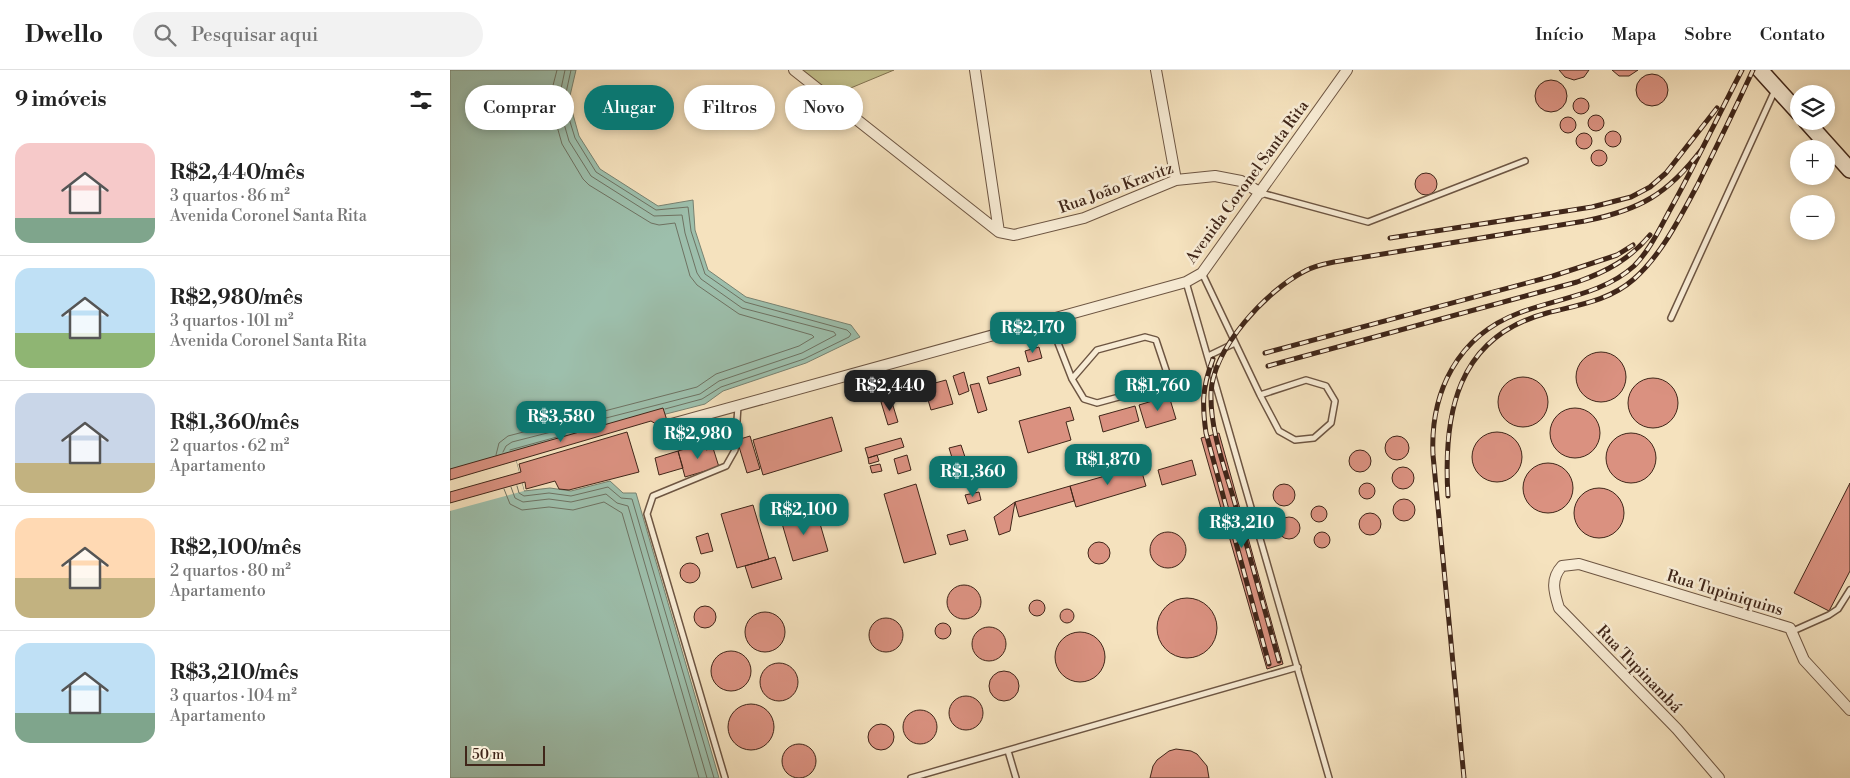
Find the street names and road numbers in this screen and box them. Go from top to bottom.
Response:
street label: Avenida Coronel Santa Rita [1180,96,1313,268]
street label: Rua João Kravitz [1056,158,1176,218]
street label: Rua Tupiniquins [1664,566,1786,620]
street label: Rua Tupinambá [1592,621,1686,718]

